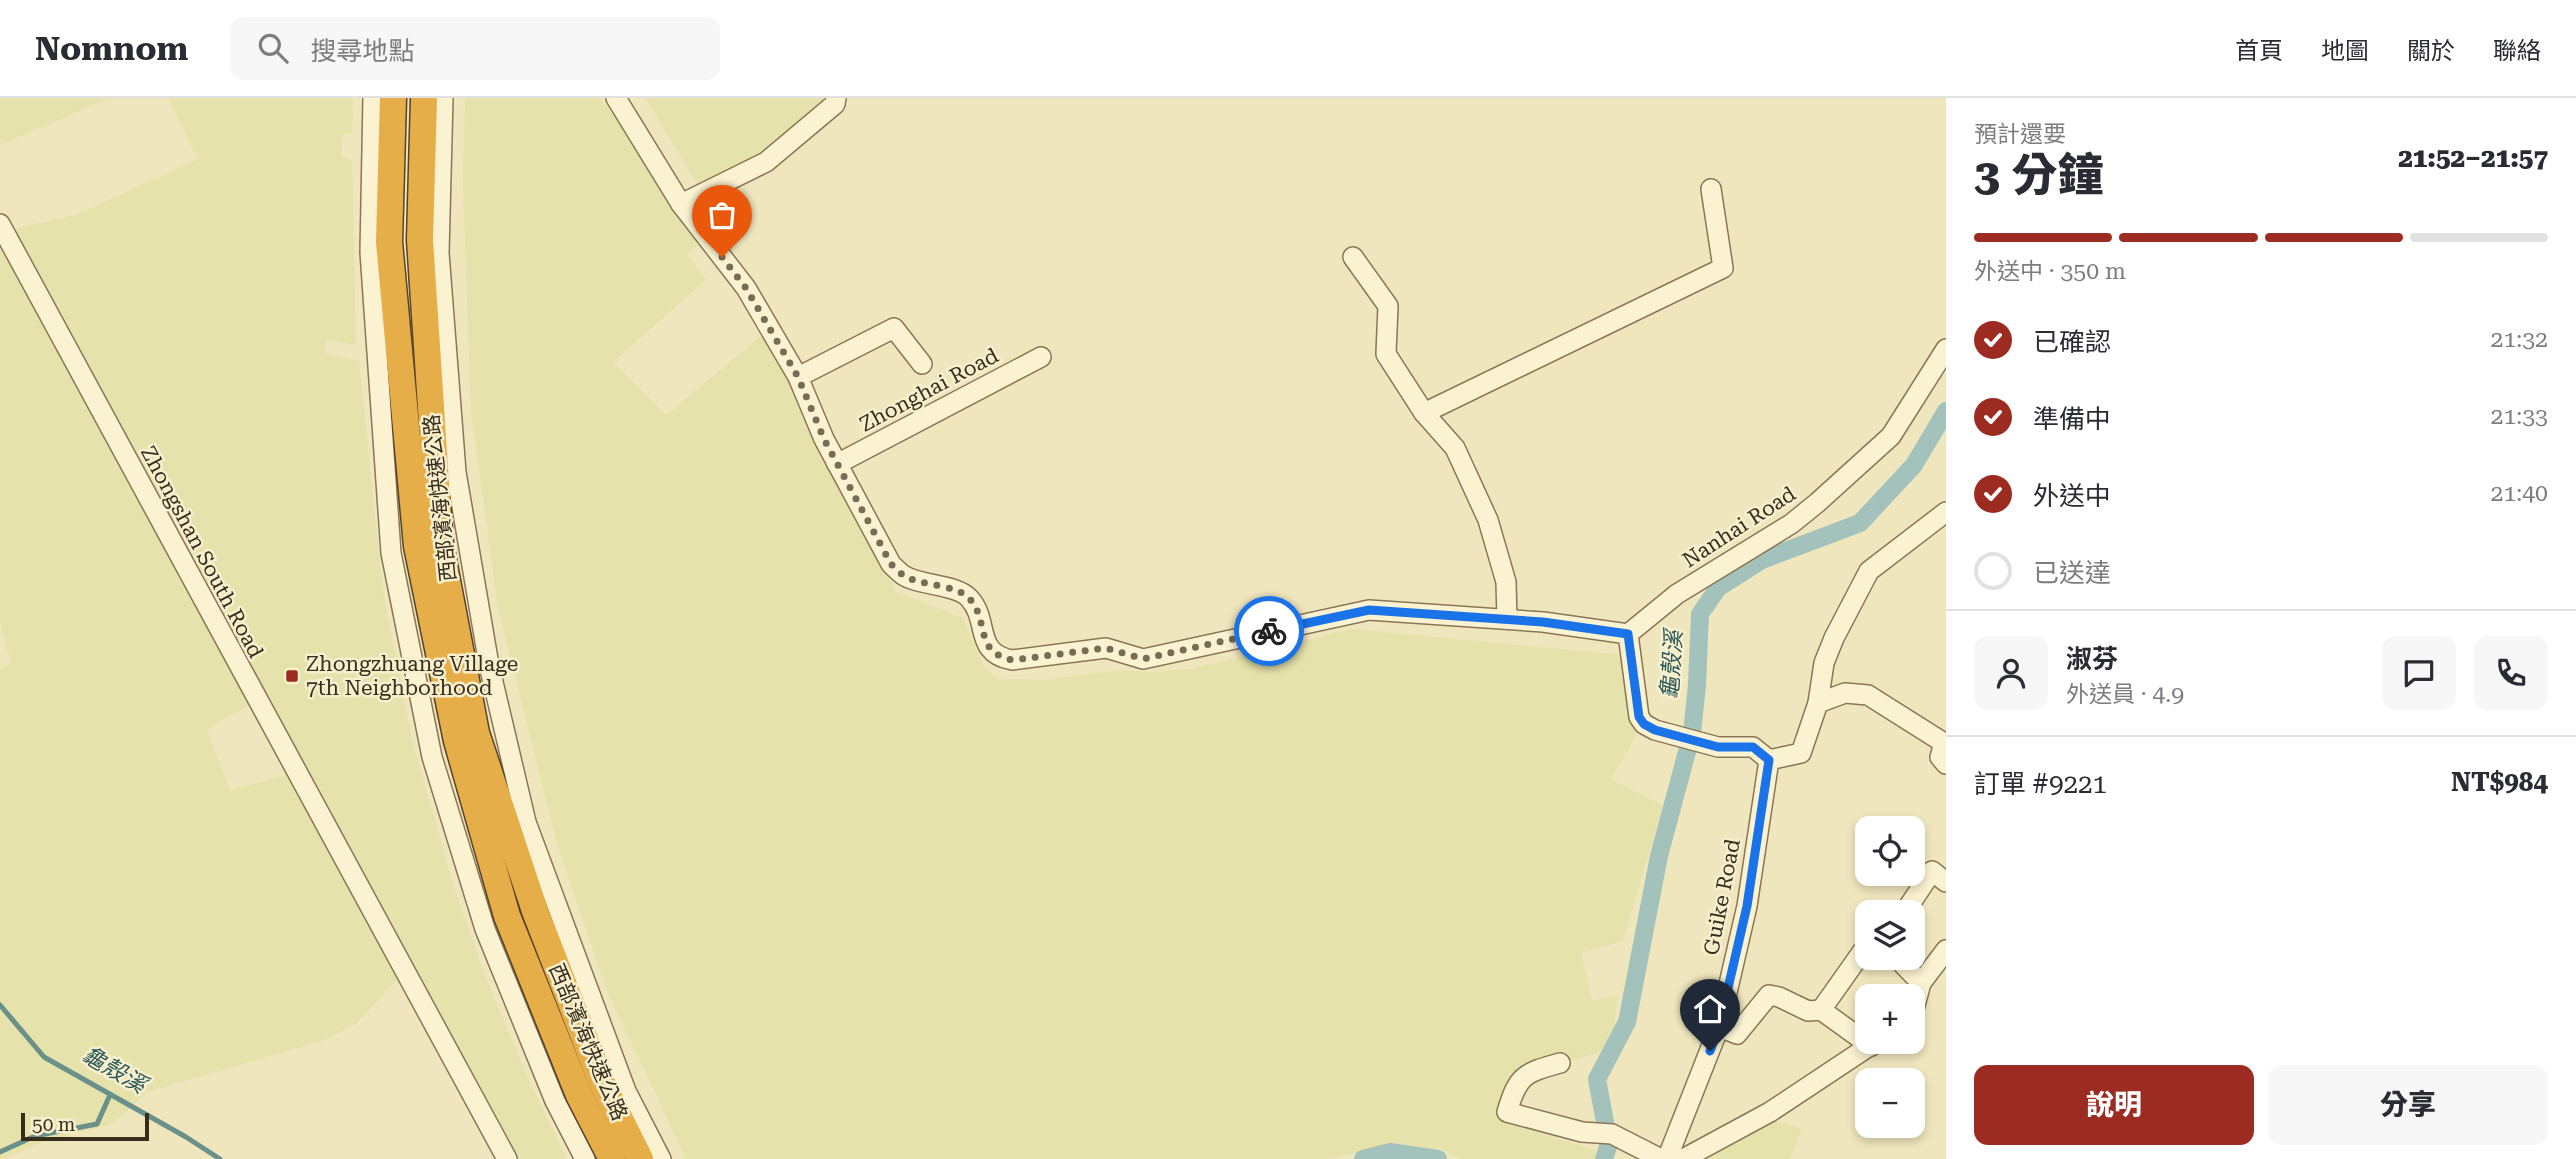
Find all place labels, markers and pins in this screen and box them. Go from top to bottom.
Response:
pin [692,185,752,257]
place label: Zhongzhuang Village 7th Neighborhood [306,652,518,700]
marker: Zhongzhuang Village 7th Neighborhood [284,668,300,684]
pin [1680,979,1740,1051]

